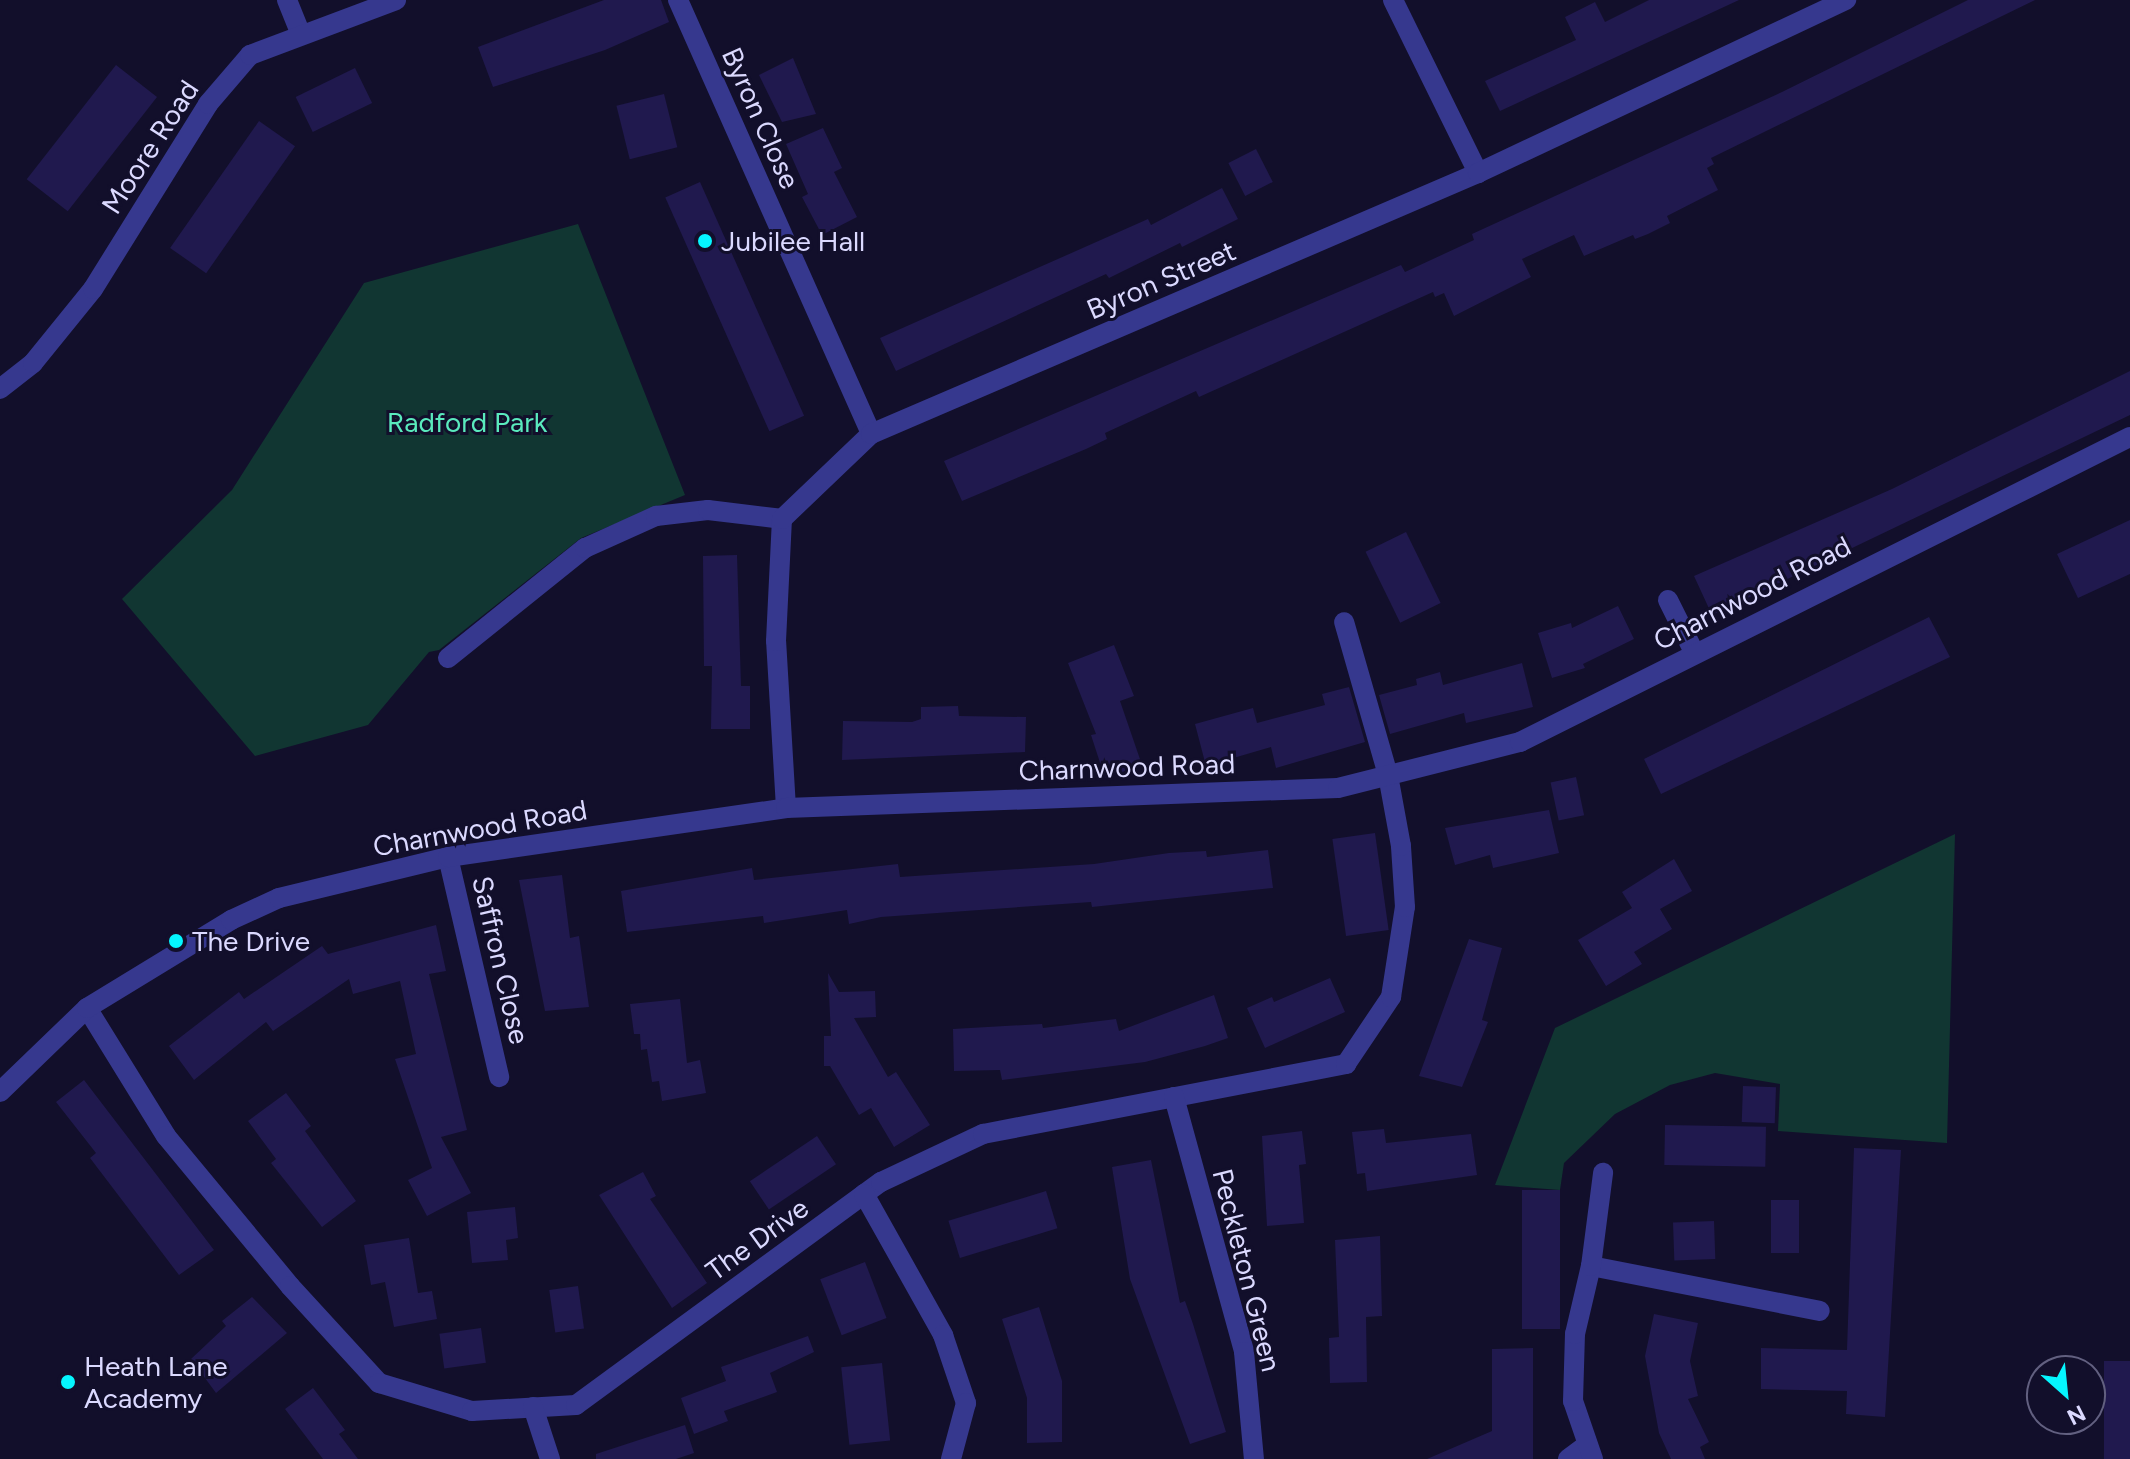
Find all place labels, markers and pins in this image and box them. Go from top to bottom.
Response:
place label: Jubilee Hall [721,224,865,258]
marker: Jubilee Hall [696,232,714,250]
place label: The Drive [192,924,310,958]
marker: The Drive [167,932,185,950]
place label: Heath Lane Academy [84,1349,227,1415]
marker: Heath Lane Academy [59,1373,77,1391]

